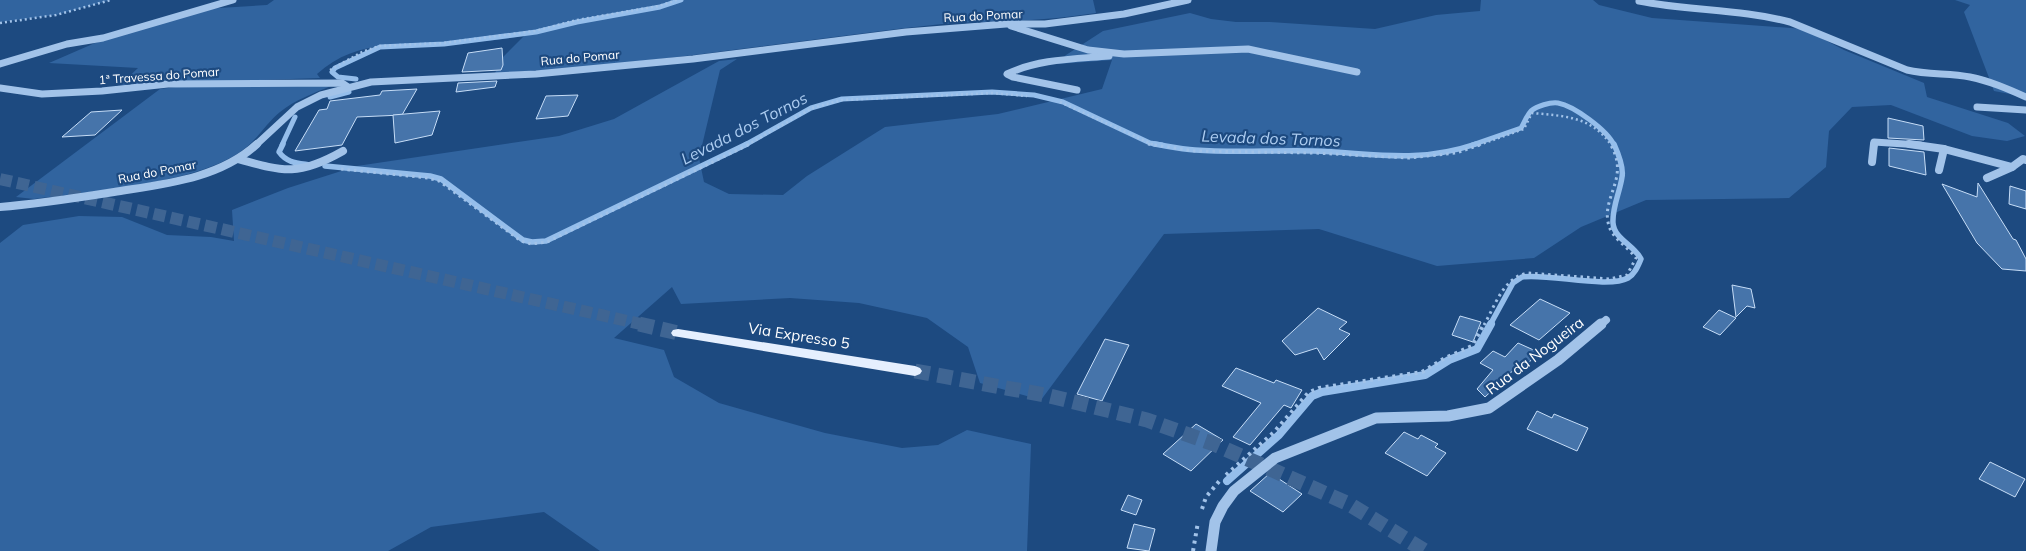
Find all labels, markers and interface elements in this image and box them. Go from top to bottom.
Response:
street label: Rua do Pomar [943,6,1024,25]
street label: Rua do Pomar [540,47,621,68]
street label: 1ª Travessa do Pomar [98,64,220,87]
water label: Levada dos Tornos [677,87,811,169]
water label: Levada dos Tornos [1201,126,1341,150]
street label: Rua do Pomar [117,156,198,186]
street label: Rua da Nogueira [1482,313,1587,399]
street label: Via Expresso 5 [747,318,851,353]

